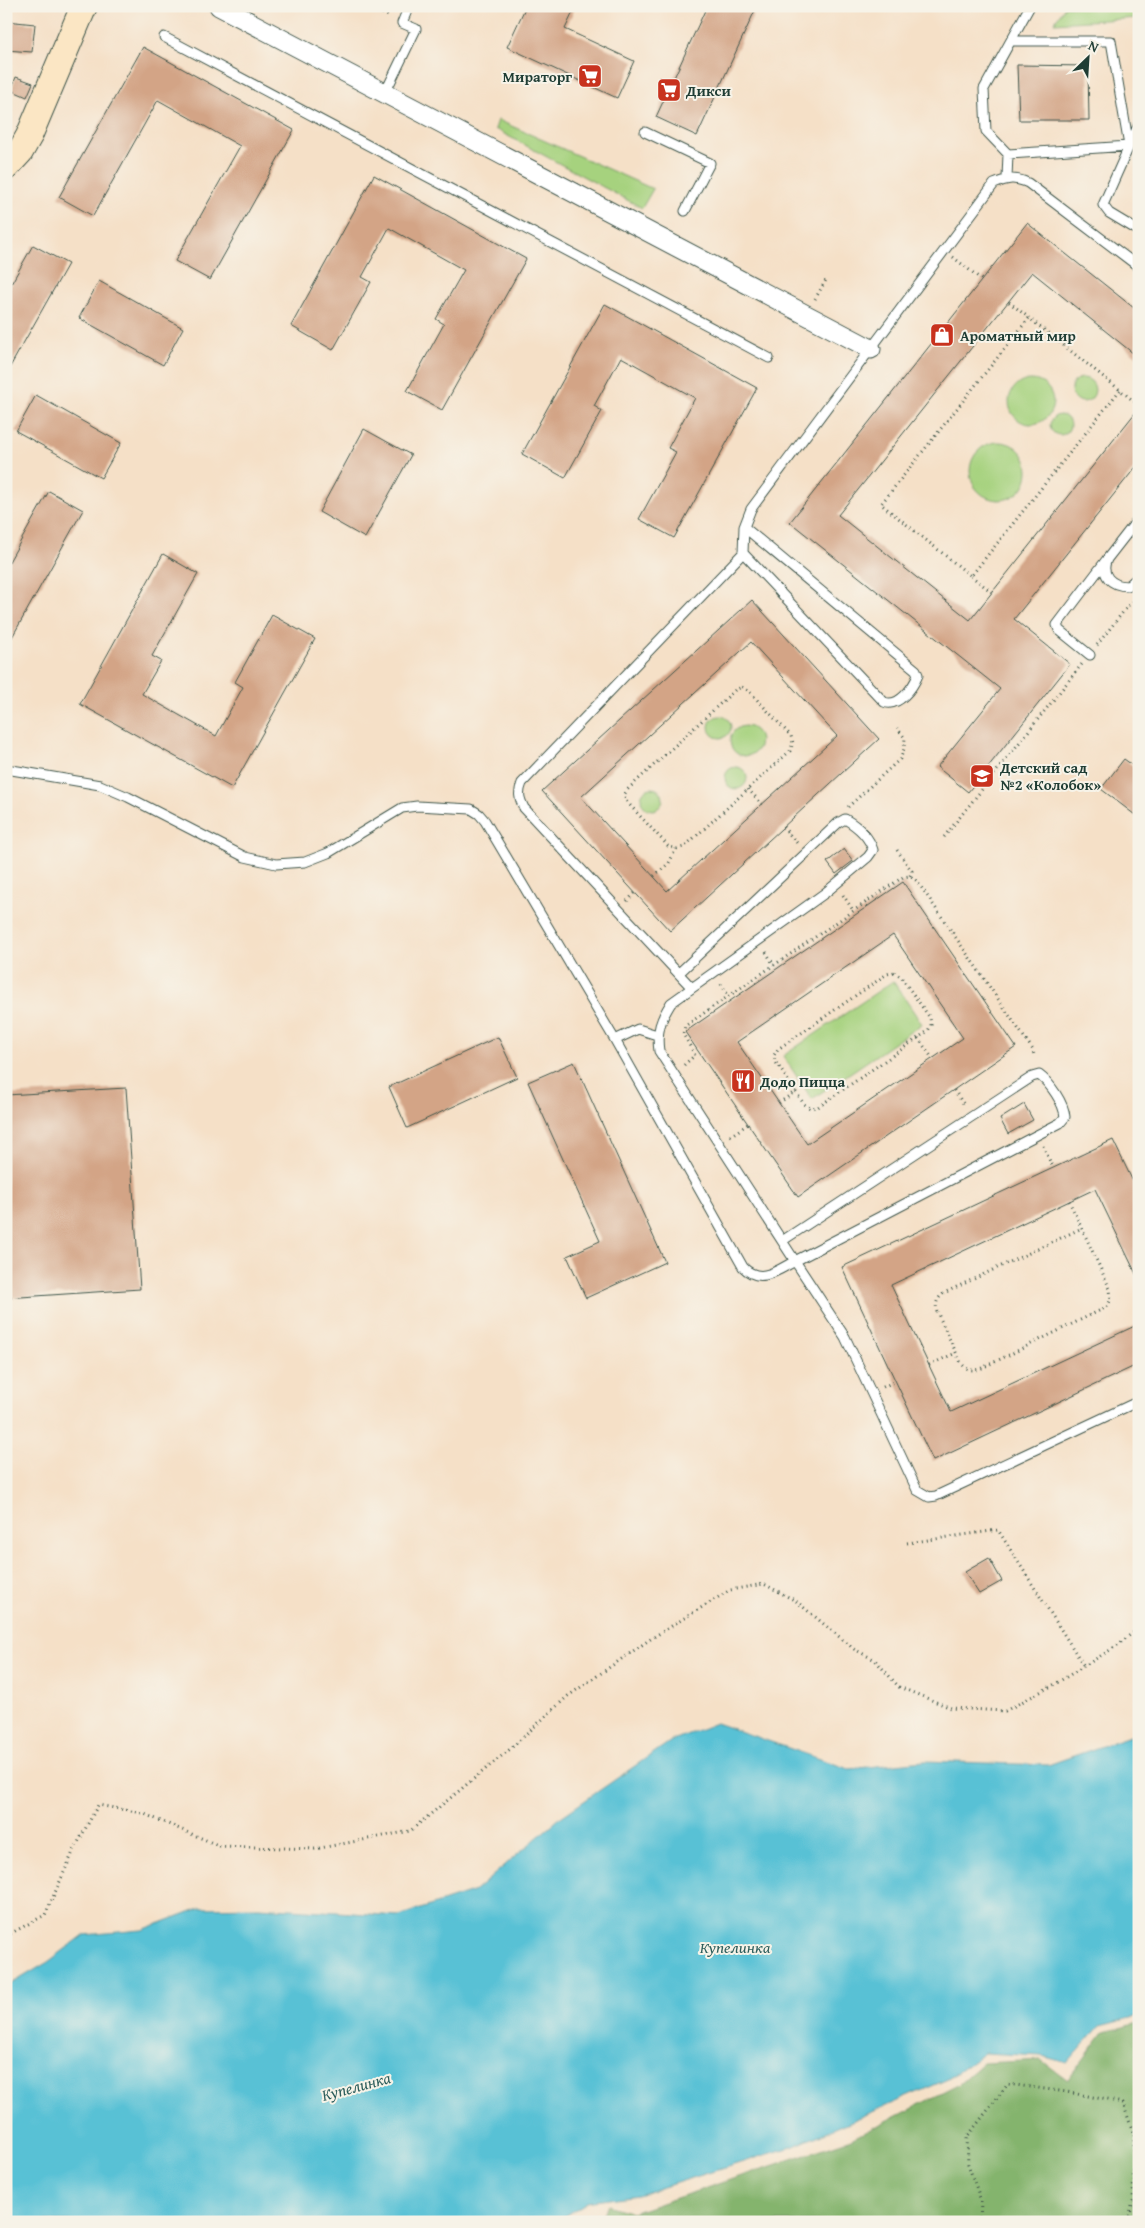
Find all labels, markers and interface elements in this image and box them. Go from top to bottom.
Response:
north arrow [1062,32,1112,82]
text: N [1085,35,1103,58]
supermarket icon: Мираторг [577,63,603,89]
place label: Мираторг [503,66,572,87]
supermarket icon: Дикси [656,77,682,103]
place label: Дикси [685,80,731,101]
shop icon: Ароматный мир [929,322,955,348]
place label: Ароматный мир [960,325,1076,346]
place label: Детский сад №2 «Колобок» [999,757,1101,795]
school or university icon: Детский сад №2 «Колобок» [969,763,995,789]
restaurant icon: Додо Пицца [730,1068,756,1094]
place label: Додо Пицца [759,1071,845,1092]
water label: Купелинка [700,1935,771,1959]
water label: Купелинка [319,2065,394,2107]

